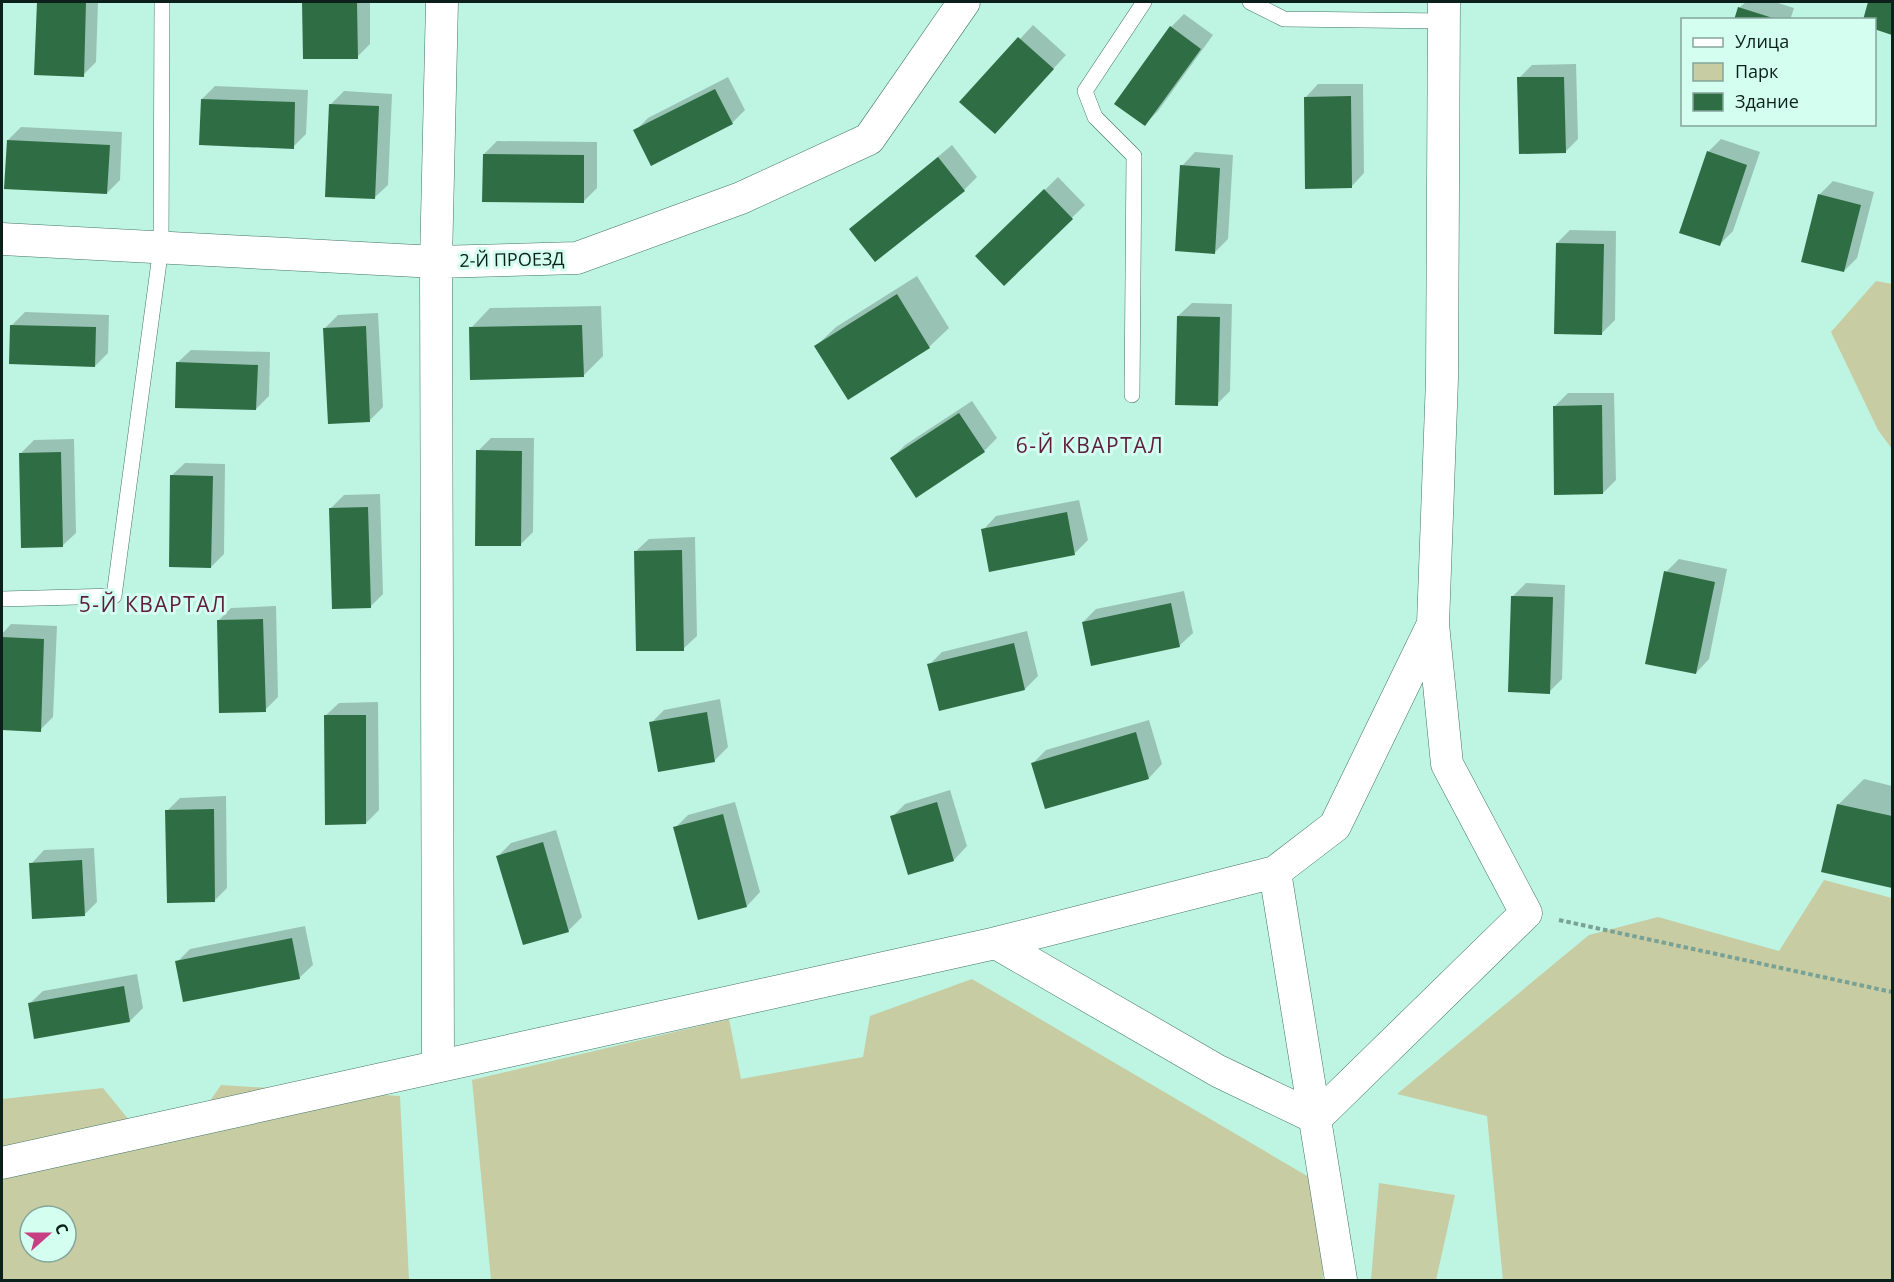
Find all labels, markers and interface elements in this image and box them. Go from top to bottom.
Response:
legend [1681,18,1876,126]
text: Улица [1735,29,1789,53]
text: Парк [1735,59,1779,83]
text: Здание [1735,89,1799,113]
street label: 2-Й ПРОЕЗД [459,246,565,272]
district label: 6-Й КВАРТАЛ [1016,431,1164,459]
district label: 5-Й КВАРТАЛ [79,590,227,618]
north arrow [18,1204,78,1264]
text: С [50,1220,74,1237]

